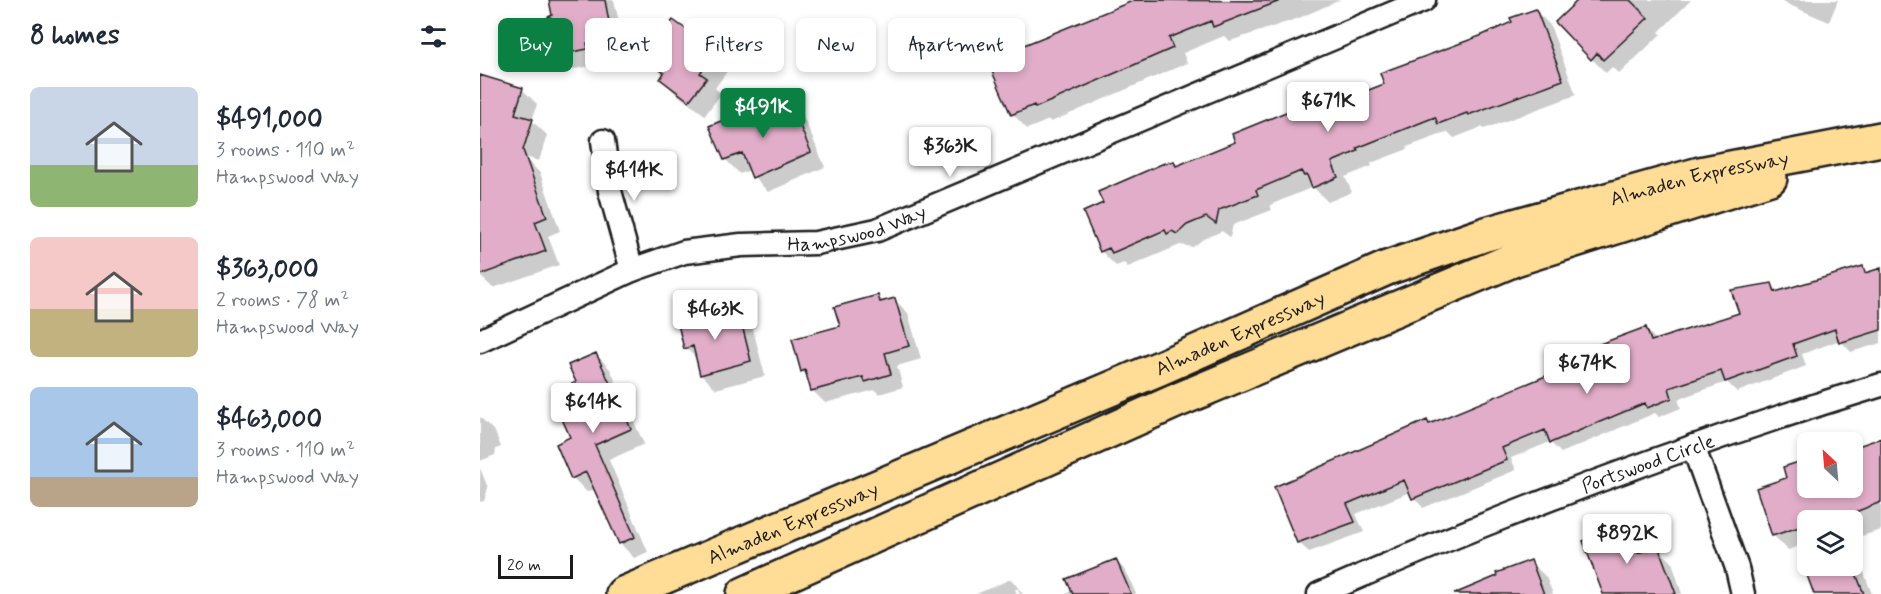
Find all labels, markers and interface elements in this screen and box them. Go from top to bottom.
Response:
chip: Buy [498,18,573,72]
chip: Rent [585,18,672,72]
chip: Filters [684,18,784,72]
chip: New [796,18,876,72]
chip: Apartment [888,18,1025,72]
text: 8 homes [30,19,120,53]
icon: filters [417,20,450,53]
pin: $671K [1286,82,1370,133]
pin: $491K [721,88,805,139]
text: $671K [1301,88,1355,115]
text: $491K [734,94,792,121]
text: $491,000 [216,103,323,137]
icon: home [78,111,150,183]
pin: $363K [908,127,992,178]
text: $363K [923,133,977,160]
text: 3 rooms · 110 m² [216,137,355,164]
street label: Almaden Expressway [1607,145,1791,214]
pin: $414K [592,151,676,202]
text: $414K [605,157,663,184]
text: Hampswood Way [216,164,359,191]
street label: Hampswood Way [787,199,931,259]
text: $363,000 [216,253,319,287]
icon: home [78,261,150,333]
street label: Almaden Expressway [1151,285,1330,383]
text: 2 rooms · 78 m² [216,287,349,314]
pin: $463K [673,290,757,341]
text: $463K [687,296,743,323]
text: Hampswood Way [216,314,359,341]
pin: $674K [1545,344,1629,395]
text: $674K [1558,350,1616,377]
pin: $614K [551,383,635,434]
text: $614K [565,389,621,416]
text: $463,000 [216,403,322,437]
icon: home [78,411,150,483]
street label: Portswood Circle [1578,428,1718,501]
north arrow [1797,432,1863,498]
map controls [1797,432,1863,576]
text: 3 rooms · 110 m² [216,437,355,464]
text: Hampswood Way [216,464,359,491]
street label: Almaden Expressway [704,476,883,572]
button: layers [1797,510,1863,576]
pin: $892K [1585,514,1669,565]
text: $892K [1597,520,1658,547]
scale bar [498,552,573,580]
text: 20 m [507,555,541,576]

